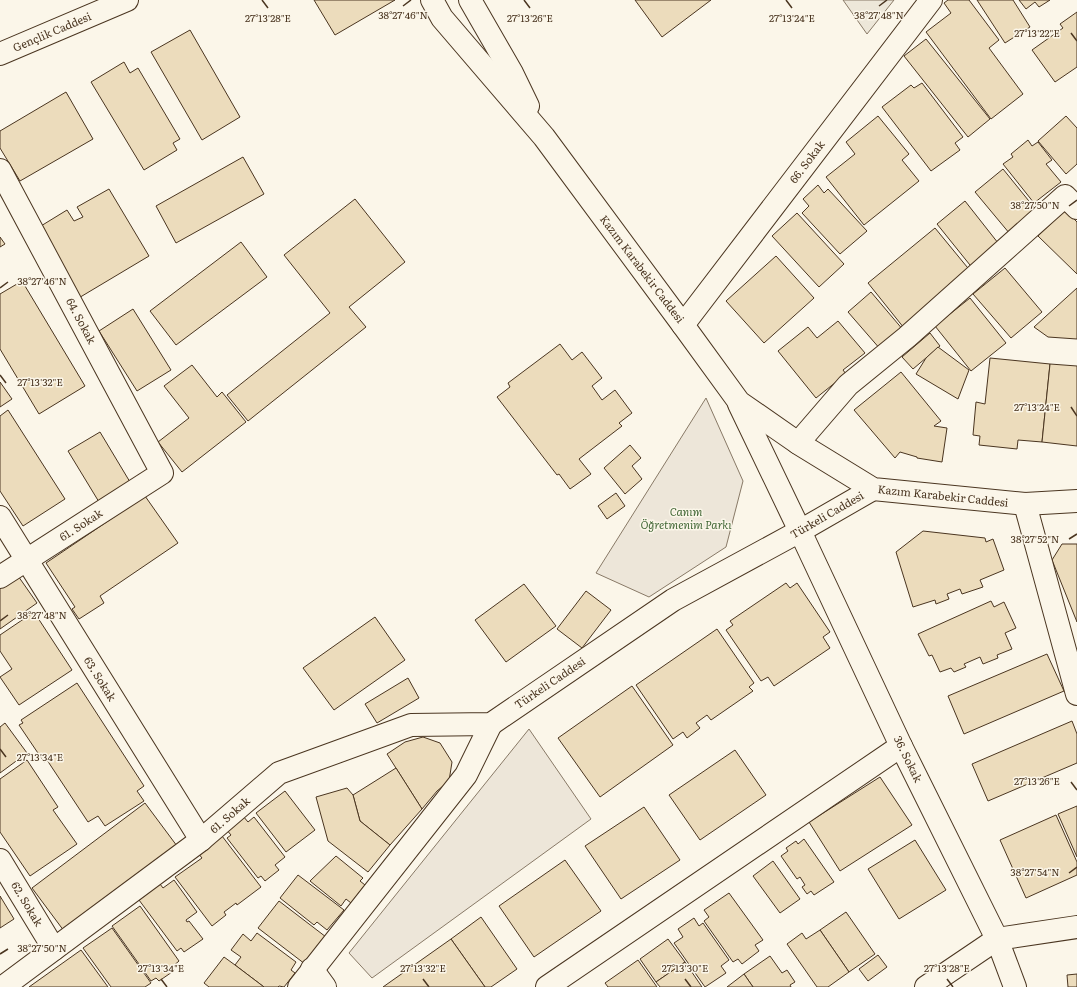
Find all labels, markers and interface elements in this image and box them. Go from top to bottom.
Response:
street label: Gençlik Caddesi [10,7,94,55]
text: 38°27'46"N [378,7,428,22]
text: 38°27'48"N [854,7,904,22]
text: 27°13'28"E [245,10,291,25]
text: 27°13'26"E [507,10,553,25]
text: 27°13'24"E [769,10,815,25]
text: 27°13'22"E [1014,25,1060,40]
street label: 66. Sokak [785,136,828,186]
text: 38°27'50"N [1010,197,1060,212]
street label: Kazım Karabekir Caddesi [597,211,689,326]
text: 38°27'46"N [17,273,67,288]
street label: 64. Sokak [63,295,101,347]
text: 27°13'32"E [17,374,63,389]
text: 27°13'24"E [1014,399,1060,414]
street label: Kazım Karabekir Caddesi [877,480,1010,510]
street label: Türkeli Caddesi [787,486,866,542]
park label: Canım Öğretmenim Parkı [640,503,732,532]
street label: 61. Sokak [56,504,105,544]
text: 38°27'52"N [1011,531,1059,546]
text: 38°27'48"N [17,607,67,622]
street label: Türkeli Caddesi [511,652,588,712]
street label: 63. Sokak [81,653,121,704]
street label: 36. Sokak [891,733,927,785]
text: 27°13'34"E [17,749,63,764]
text: 27°13'26"E [1014,773,1060,788]
street label: 61. Sokak [206,792,253,836]
text: 38°27'54"N [1010,864,1060,879]
street label: 62. Sokak [8,878,48,929]
text: 38°27'50"N [17,940,67,955]
text: 27°13'34"E [138,960,184,975]
text: 27°13'32"E [400,960,446,975]
text: 27°13'30"E [662,960,708,975]
text: 27°13'28"E [924,960,970,975]

